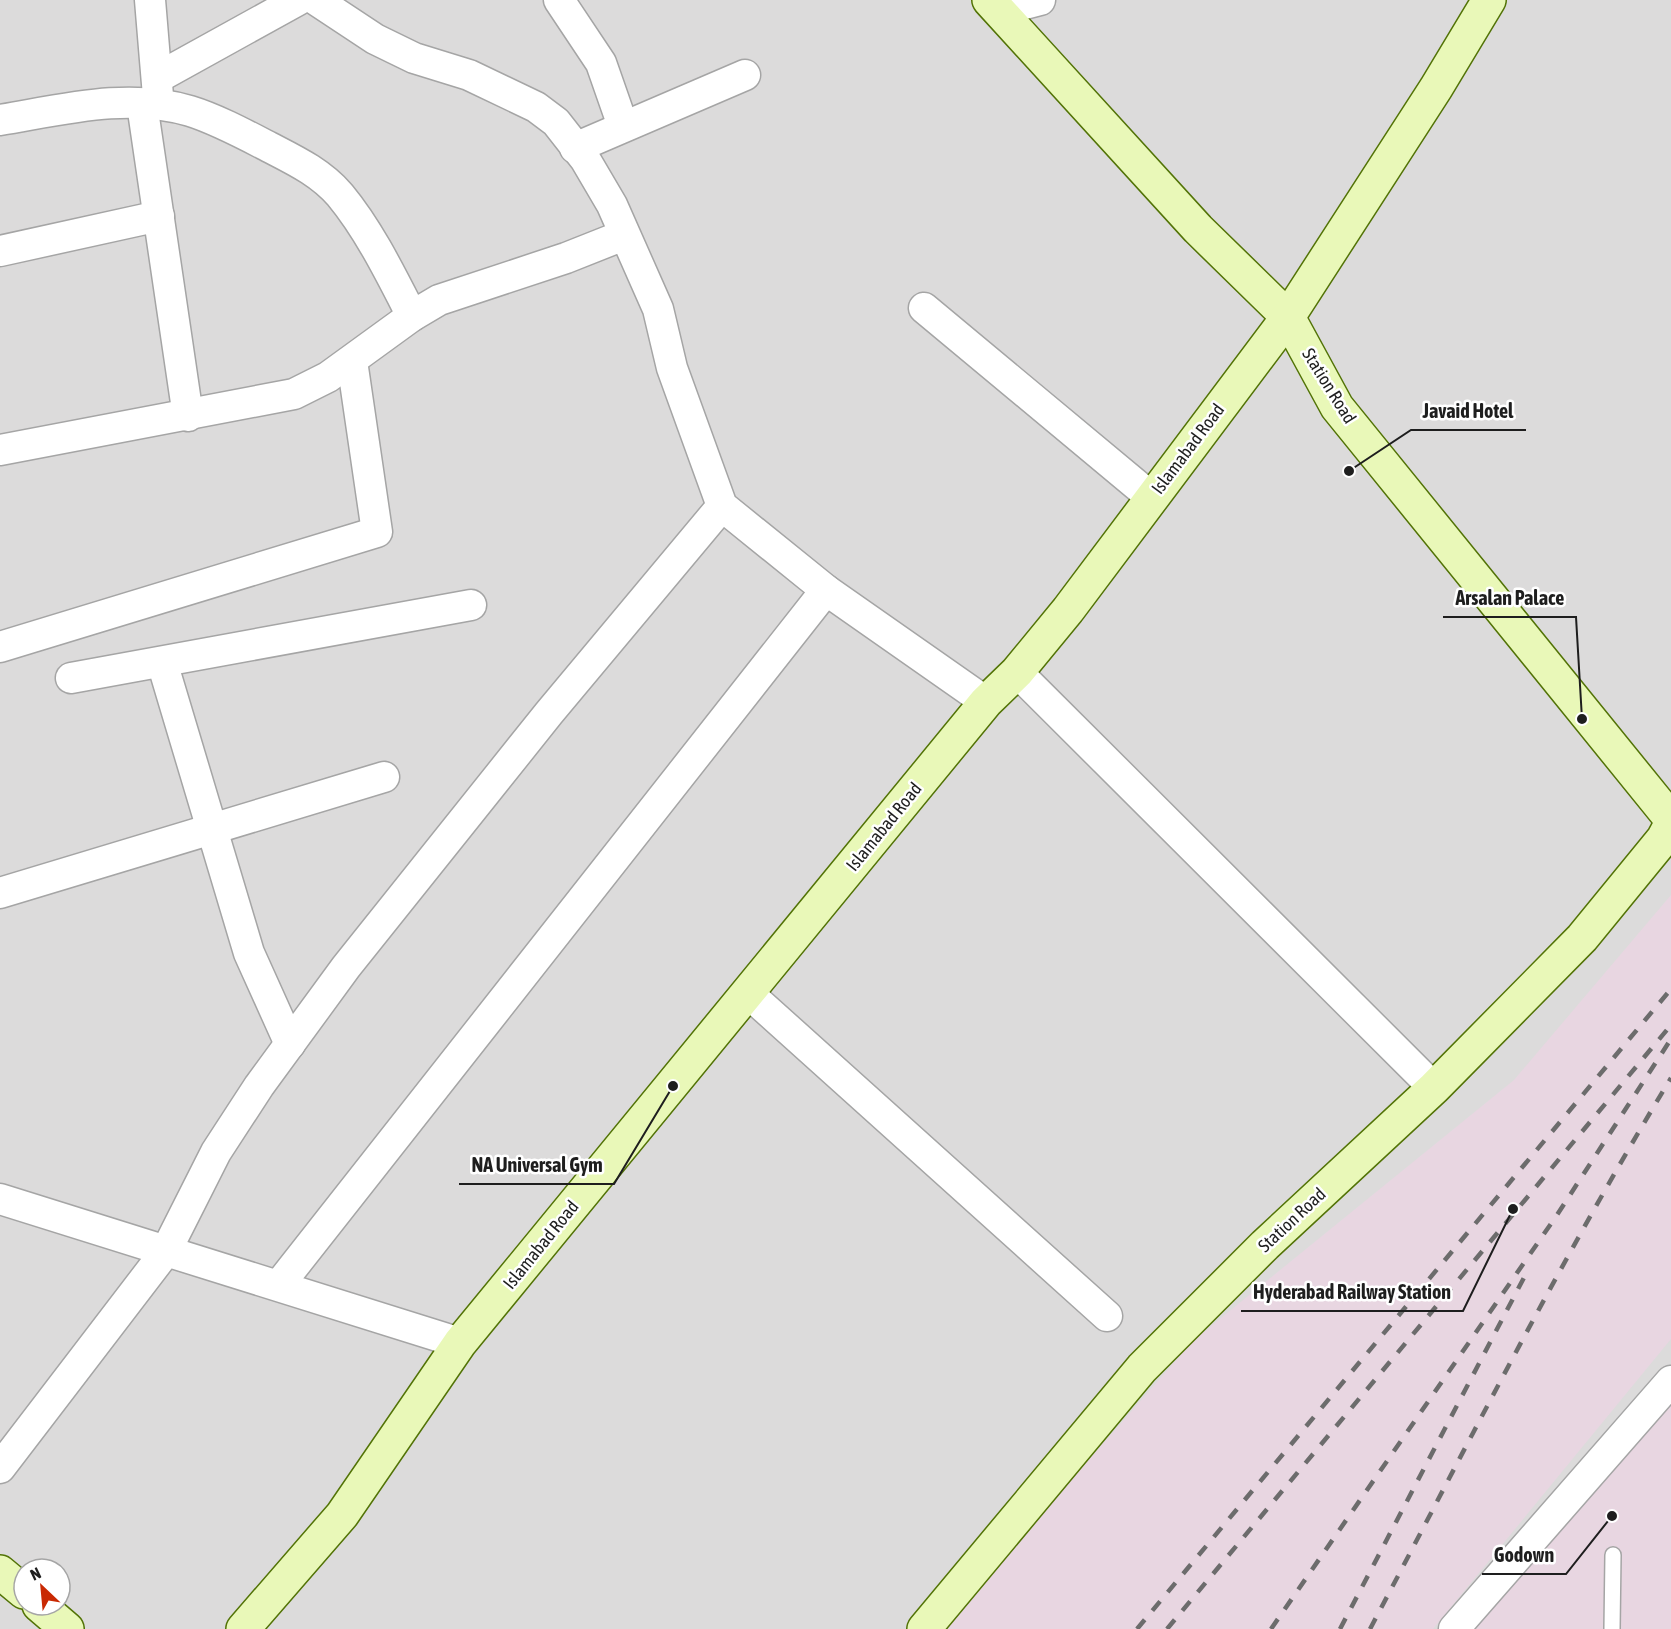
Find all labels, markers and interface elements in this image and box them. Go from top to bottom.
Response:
street label: Station Road [1298,344,1361,427]
callout: Javaid Hotel [1411,392,1526,430]
street label: Islamabad Road [1147,399,1228,498]
text: Javaid Hotel [1422,399,1514,422]
callout: Arsalan Palace [1443,579,1576,617]
text: Arsalan Palace [1455,586,1564,609]
street label: Islamabad Road [842,778,926,875]
callout: NA Universal Gym [459,1146,614,1184]
text: NA Universal Gym [471,1153,603,1176]
street label: Station Road [1254,1183,1330,1256]
street label: Islamabad Road [499,1196,583,1293]
callout: Hyderabad Railway Station [1241,1273,1463,1311]
text: Hyderabad Railway Station [1253,1280,1451,1303]
callout: Godown [1482,1536,1566,1574]
text: Godown [1494,1543,1554,1566]
north arrow [12,1557,72,1617]
text: N [27,1563,44,1584]

